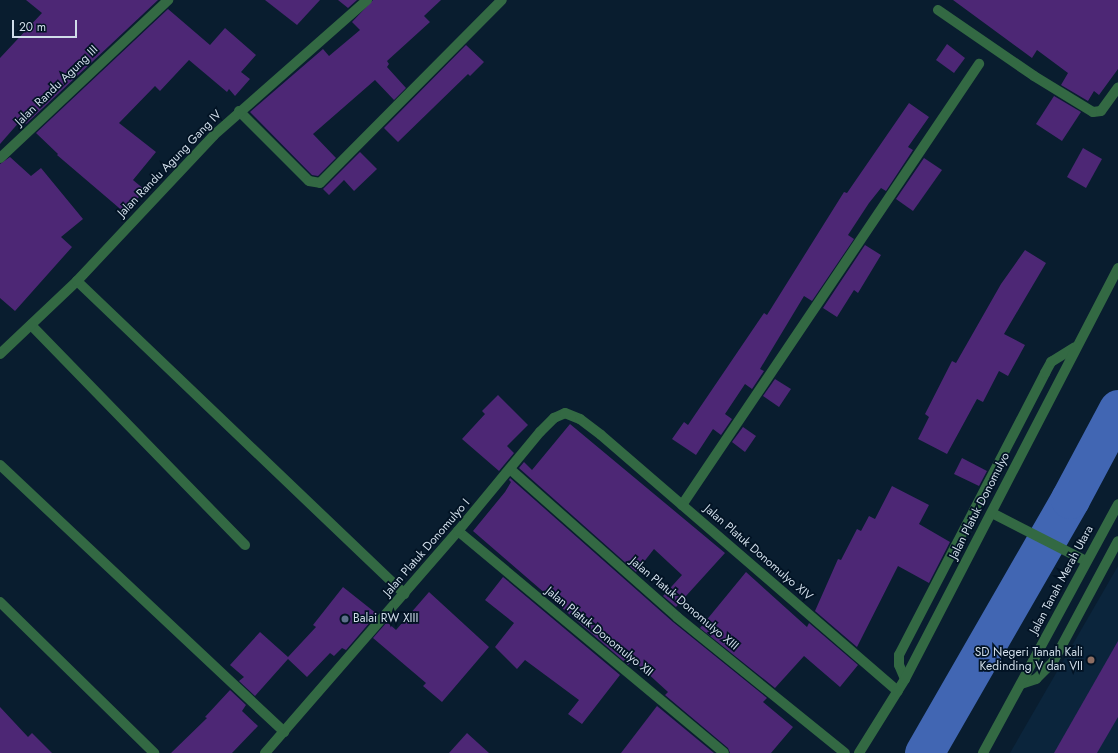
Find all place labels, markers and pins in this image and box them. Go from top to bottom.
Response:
place label: Balai RW XIII [353,612,418,626]
marker: Balai RW XIII [340,614,350,624]
place label: SD Negeri Tanah Kali Kedinding V dan VII [975,646,1083,674]
marker: SD Negeri Tanah Kali Kedinding V dan VII [1086,655,1096,665]

